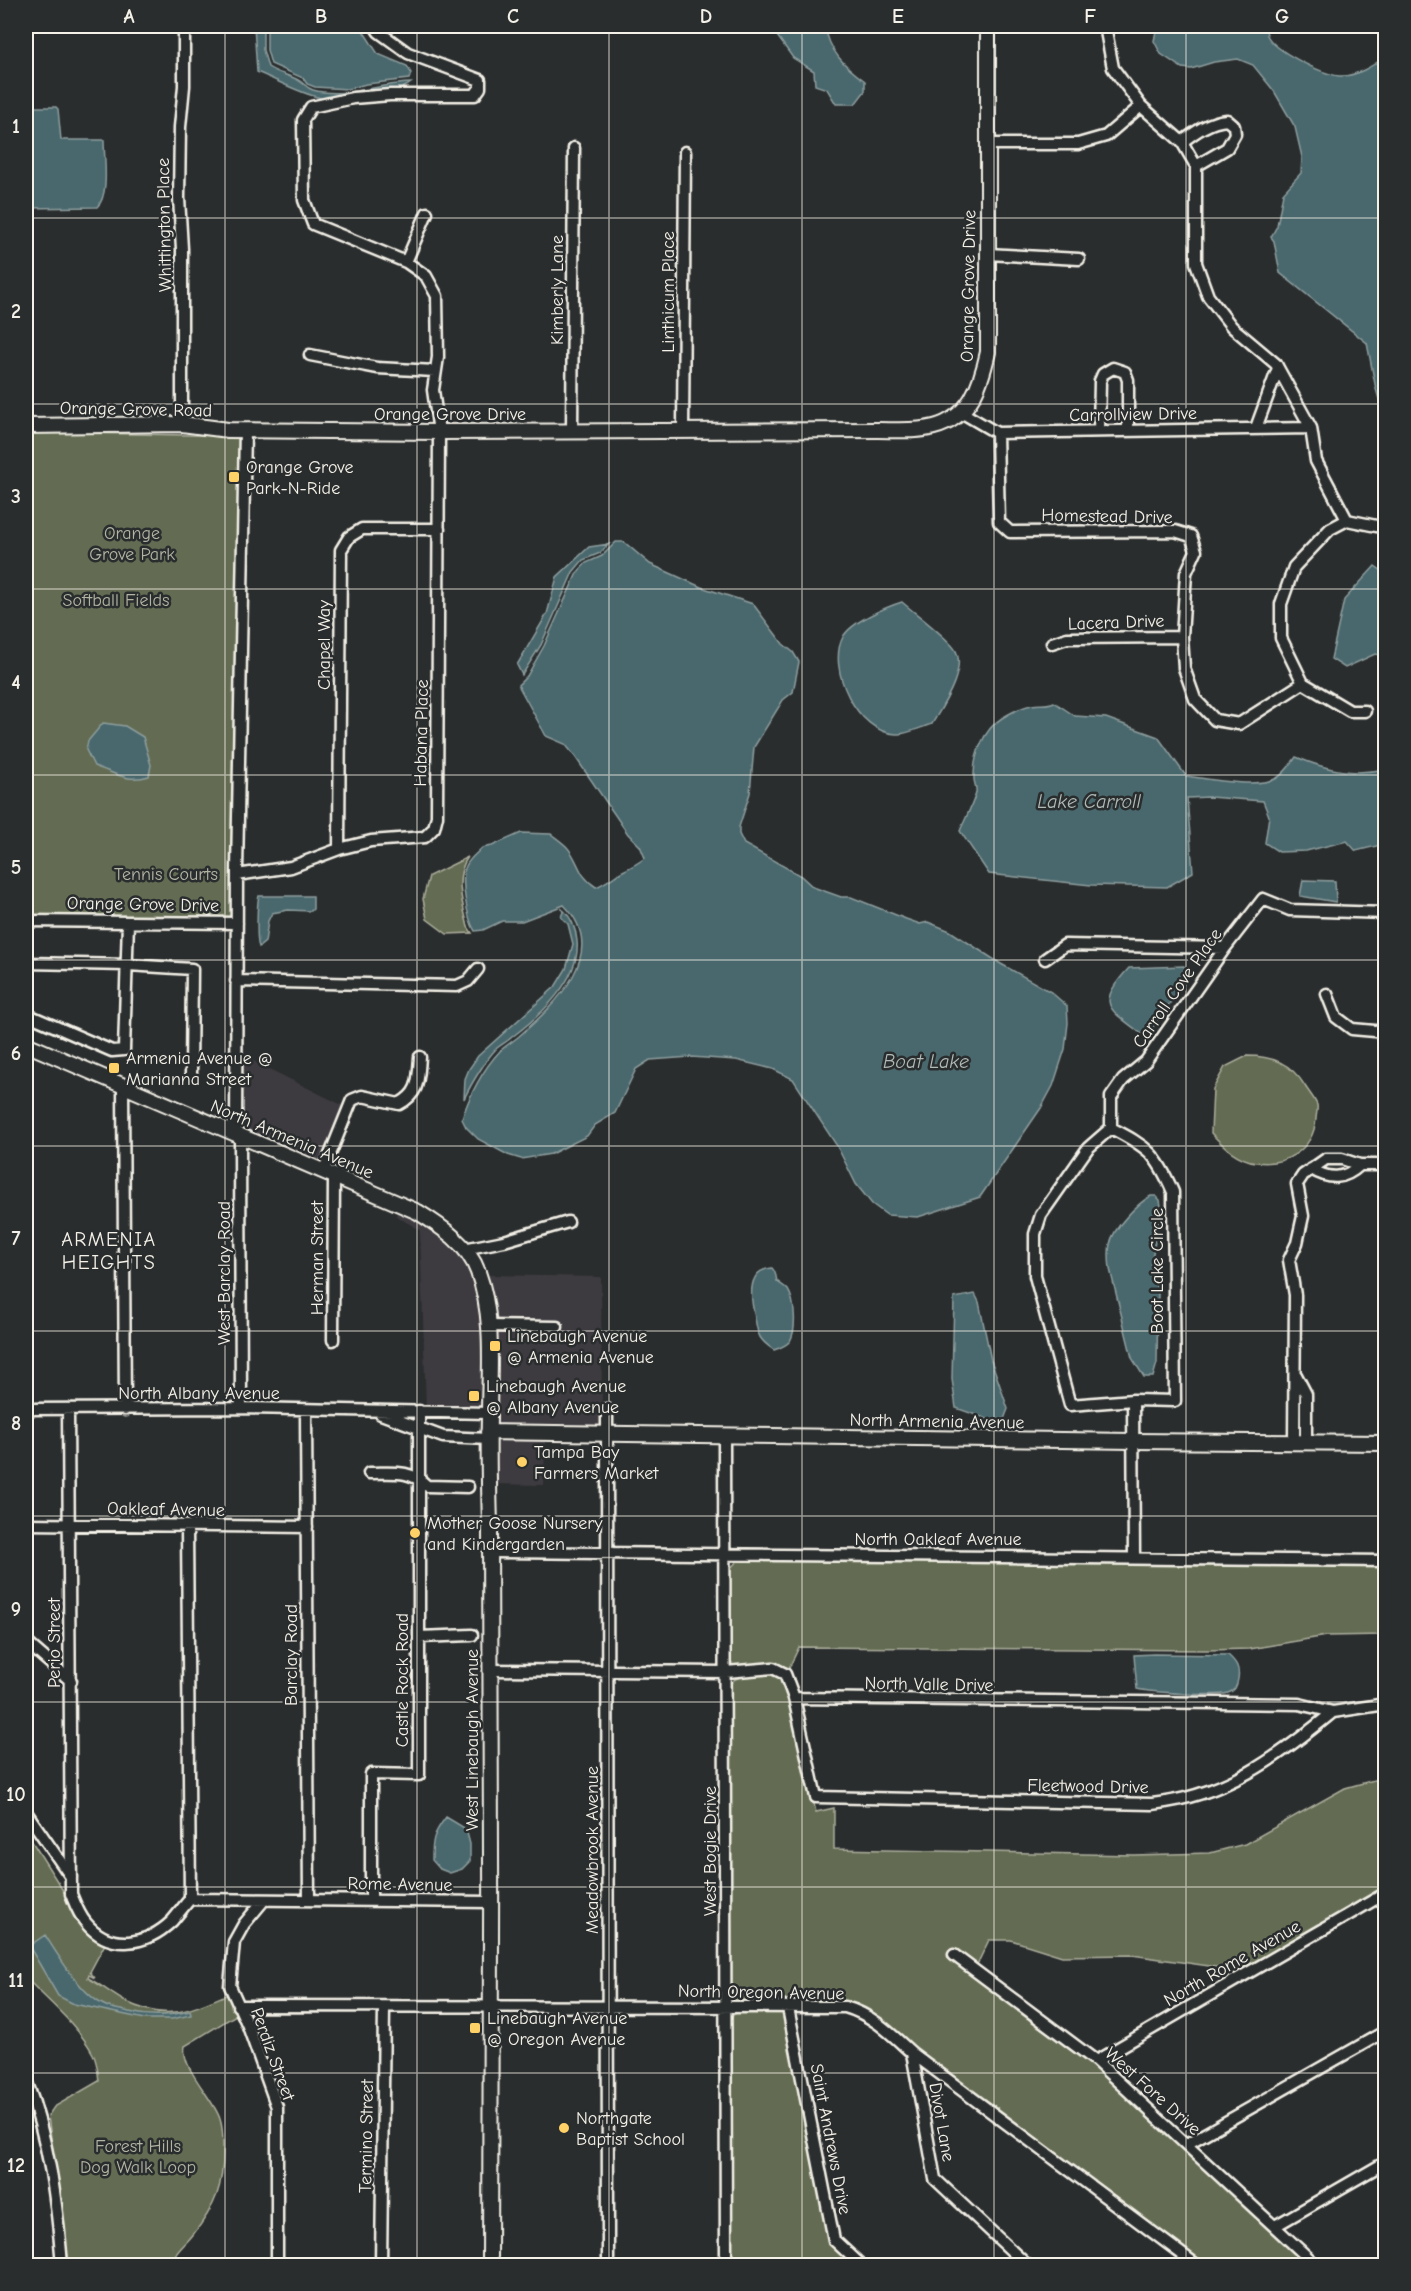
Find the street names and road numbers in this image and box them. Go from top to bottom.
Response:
street label: Whittington Place [153,158,176,292]
street label: Orange Grove Drive [957,210,980,362]
street label: Linthicum Place [658,231,679,353]
street label: Kimberly Lane [547,235,568,345]
street label: Orange Grove Road [60,398,212,421]
street label: Carrollview Drive [1069,403,1197,426]
street label: Orange Grove Drive [374,404,526,425]
street label: Homestead Drive [1041,505,1173,528]
street label: Chapel Way [314,599,335,690]
street label: Lacera Drive [1067,610,1165,635]
street label: Habana Place [410,679,433,787]
street label: Orange Grove Drive [67,893,219,916]
street label: Carroll Cove Place [1128,924,1227,1052]
street label: North Armenia Avenue [207,1096,376,1183]
street label: Herman Street [307,1200,328,1315]
street label: West Barclay Road [214,1201,235,1345]
street label: Boot Lake Circle [1147,1208,1168,1334]
street label: North Albany Avenue [118,1383,280,1404]
street label: North Armenia Avenue [849,1409,1025,1434]
street label: Oakleaf Avenue [107,1498,225,1521]
street label: North Oakleaf Avenue [855,1529,1022,1550]
street label: Perio Street [44,1597,65,1688]
street label: Barclay Road [281,1604,302,1706]
street label: Castle Rock Road [392,1613,413,1747]
street label: West Linebaugh Avenue [462,1649,483,1831]
street label: North Valle Drive [864,1673,994,1696]
street label: Meadowbrook Avenue [582,1766,603,1934]
street label: Fleetwood Drive [1027,1775,1149,1798]
street label: West Bogie Drive [700,1786,721,1916]
street label: Rome Avenue [347,1873,453,1896]
street label: North Rome Avenue [1160,1916,1304,2011]
street label: North Oregon Avenue [678,1981,844,2004]
street label: Perdiz Street [246,2005,299,2104]
street label: West Fore Drive [1100,2043,1205,2140]
street label: Saint Andrews Drive [806,2062,855,2216]
street label: Termino Street [355,2078,378,2193]
street label: Divot Lane [924,2081,959,2163]

